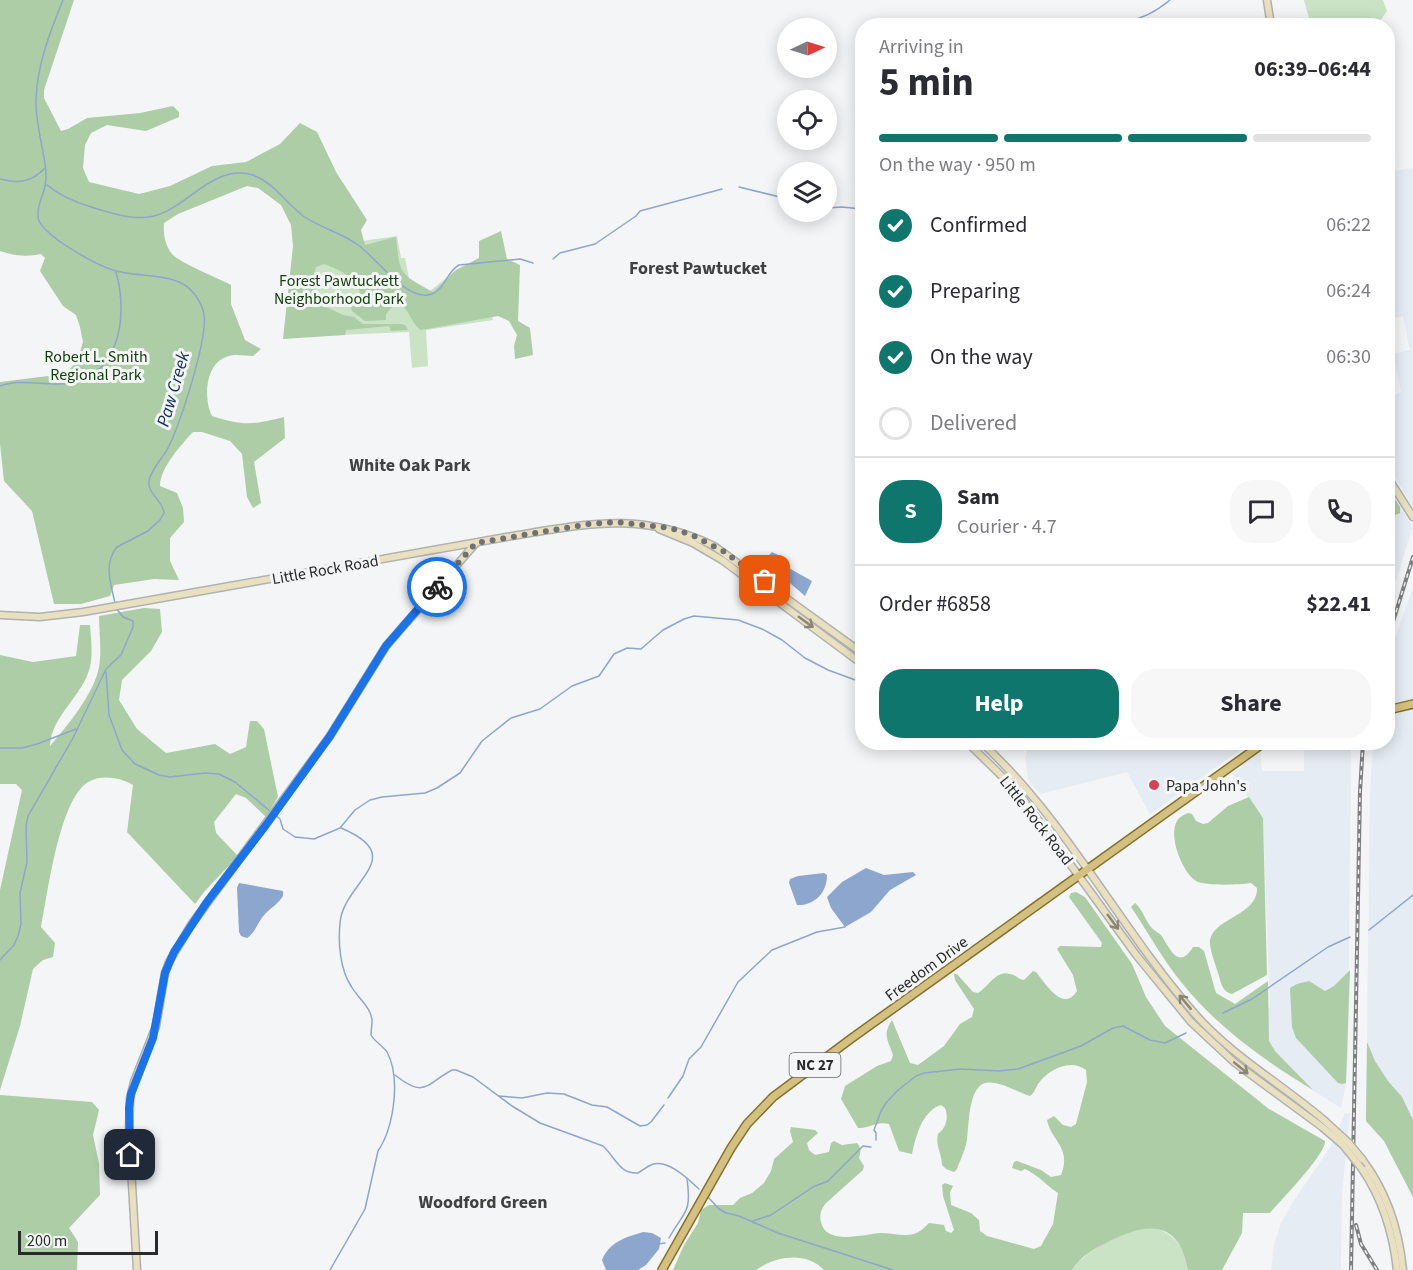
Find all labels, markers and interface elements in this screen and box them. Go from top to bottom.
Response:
north arrow [777,18,837,78]
map controls [777,18,837,222]
text: Arriving in [879,33,964,61]
text: 06:39–06:44 [1254,53,1371,85]
text: 5 min [879,55,974,111]
button: locate [777,90,837,150]
text: On the way · 950 m [879,151,1036,179]
button: layers [777,162,837,222]
icon: check [879,209,912,242]
text: Confirmed [930,209,1027,241]
text: 06:22 [1326,211,1371,239]
district label: Forest Pawtucket [629,256,767,281]
park label: Forest Pawtuckett Neighborhood Park [274,270,404,310]
icon: check [879,275,912,308]
text: Preparing [930,275,1020,307]
text: 06:24 [1326,277,1371,305]
icon: check [879,341,912,374]
text: On the way [930,341,1033,373]
text: 06:30 [1326,343,1371,371]
park label: Robert L. Smith Regional Park [44,346,148,386]
water label: Paw Creek [151,348,196,430]
text: Delivered [930,407,1017,439]
district label: White Oak Park [349,453,471,478]
button: chat [1230,480,1293,543]
button: phone [1308,480,1371,543]
text: Sam [957,481,1000,513]
text: S [904,495,917,527]
text: Courier · 4.7 [957,513,1057,541]
street label: Little Rock Road [270,550,380,590]
pin [739,555,790,606]
courier [407,557,467,617]
icon: bag [748,564,781,597]
icon: bike [421,571,454,604]
text: Order #6858 [879,588,991,620]
text: $22.41 [1306,588,1371,620]
one-way arrow [797,616,813,628]
button: Help [879,669,1119,738]
button: Share [1131,669,1371,738]
street label: Little Rock Road [994,771,1078,870]
place label: Papa John's [1166,775,1247,797]
marker: Papa John's [1147,778,1161,792]
one-way arrow [1107,914,1119,930]
street label: Freedom Drive [881,931,973,1006]
one-way arrow [1178,995,1192,1010]
road number: NC 27 [790,1053,840,1077]
one-way arrow [1233,1061,1249,1074]
pin [104,1129,155,1180]
icon: home [113,1138,146,1171]
district label: Woodford Green [418,1190,548,1215]
scale bar [18,1228,158,1256]
text: 200 m [27,1230,67,1252]

